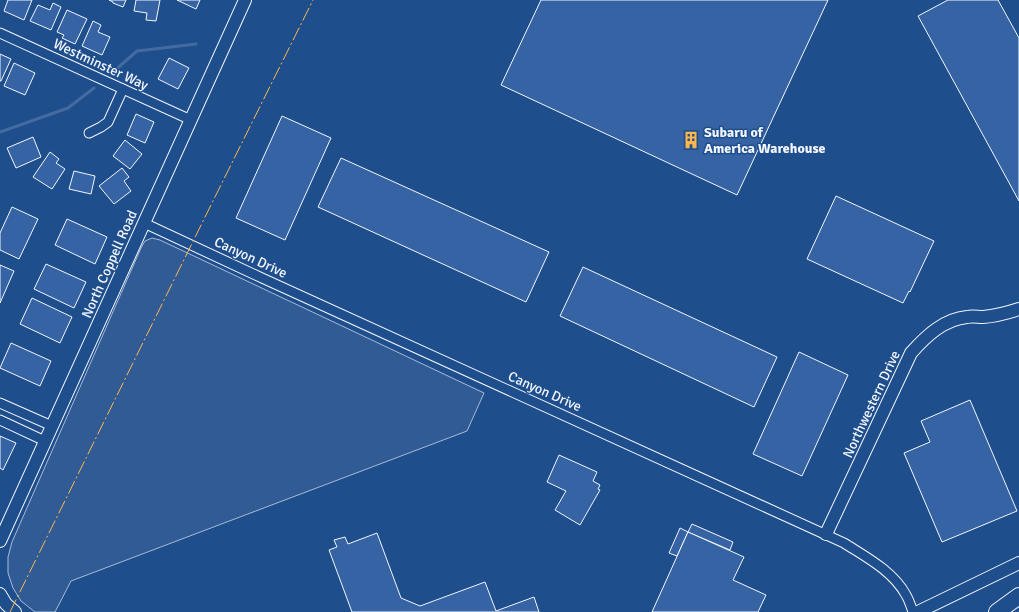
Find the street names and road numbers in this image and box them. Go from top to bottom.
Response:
street label: Westminster Way [51,35,151,94]
street label: North Coppell Road [78,208,141,321]
street label: Canyon Drive [212,233,290,282]
street label: Northwestern Drive [839,348,904,461]
street label: Canyon Drive [505,368,584,415]

